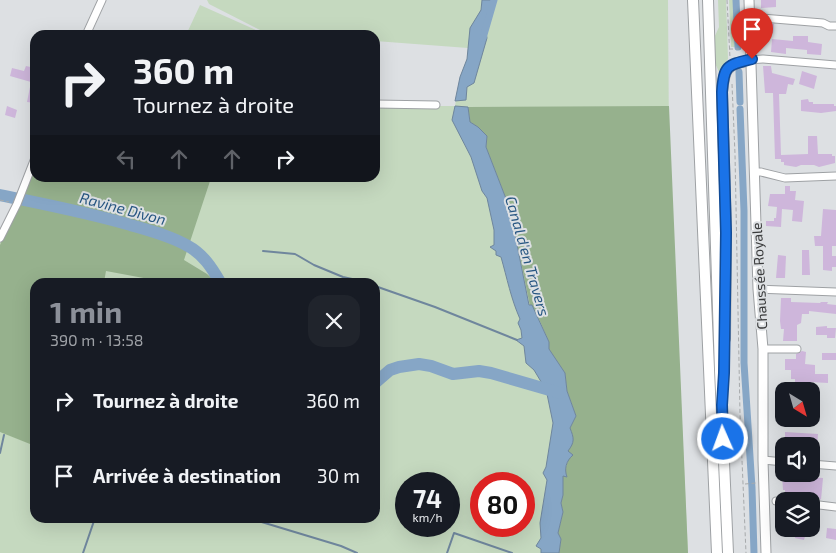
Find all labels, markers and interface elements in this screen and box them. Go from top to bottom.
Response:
pin [731,8,773,59]
icon: arrive [738,15,766,43]
text: 360 m [133,49,234,91]
icon: right [50,50,115,115]
text: Tournez à droite [133,91,294,117]
icon: left [112,145,140,173]
icon: ahead [165,145,193,173]
icon: ahead [218,145,246,173]
icon: right [271,145,299,173]
water label: Ravine Divon [78,188,168,228]
water label: Canal d'en Travers [502,194,554,319]
street label: Chaussée Royale [748,222,770,330]
text: 1 min [50,293,122,329]
button: close [308,295,360,347]
text: 390 m · 13:58 [50,330,144,349]
north arrow [775,382,820,428]
map controls [775,382,820,537]
icon: right [50,387,78,415]
text: Tournez à droite [93,389,239,412]
text: 360 m [306,389,360,412]
position arrow [696,412,748,464]
button: sound [775,437,820,482]
icon: arrive [50,462,78,490]
text: Arrivée à destination [93,464,281,487]
text: 30 m [317,464,360,487]
speed limit sign: 80 [470,472,535,537]
text: 74 [413,483,442,513]
button: layers [775,492,820,537]
text: km/h [413,510,442,524]

